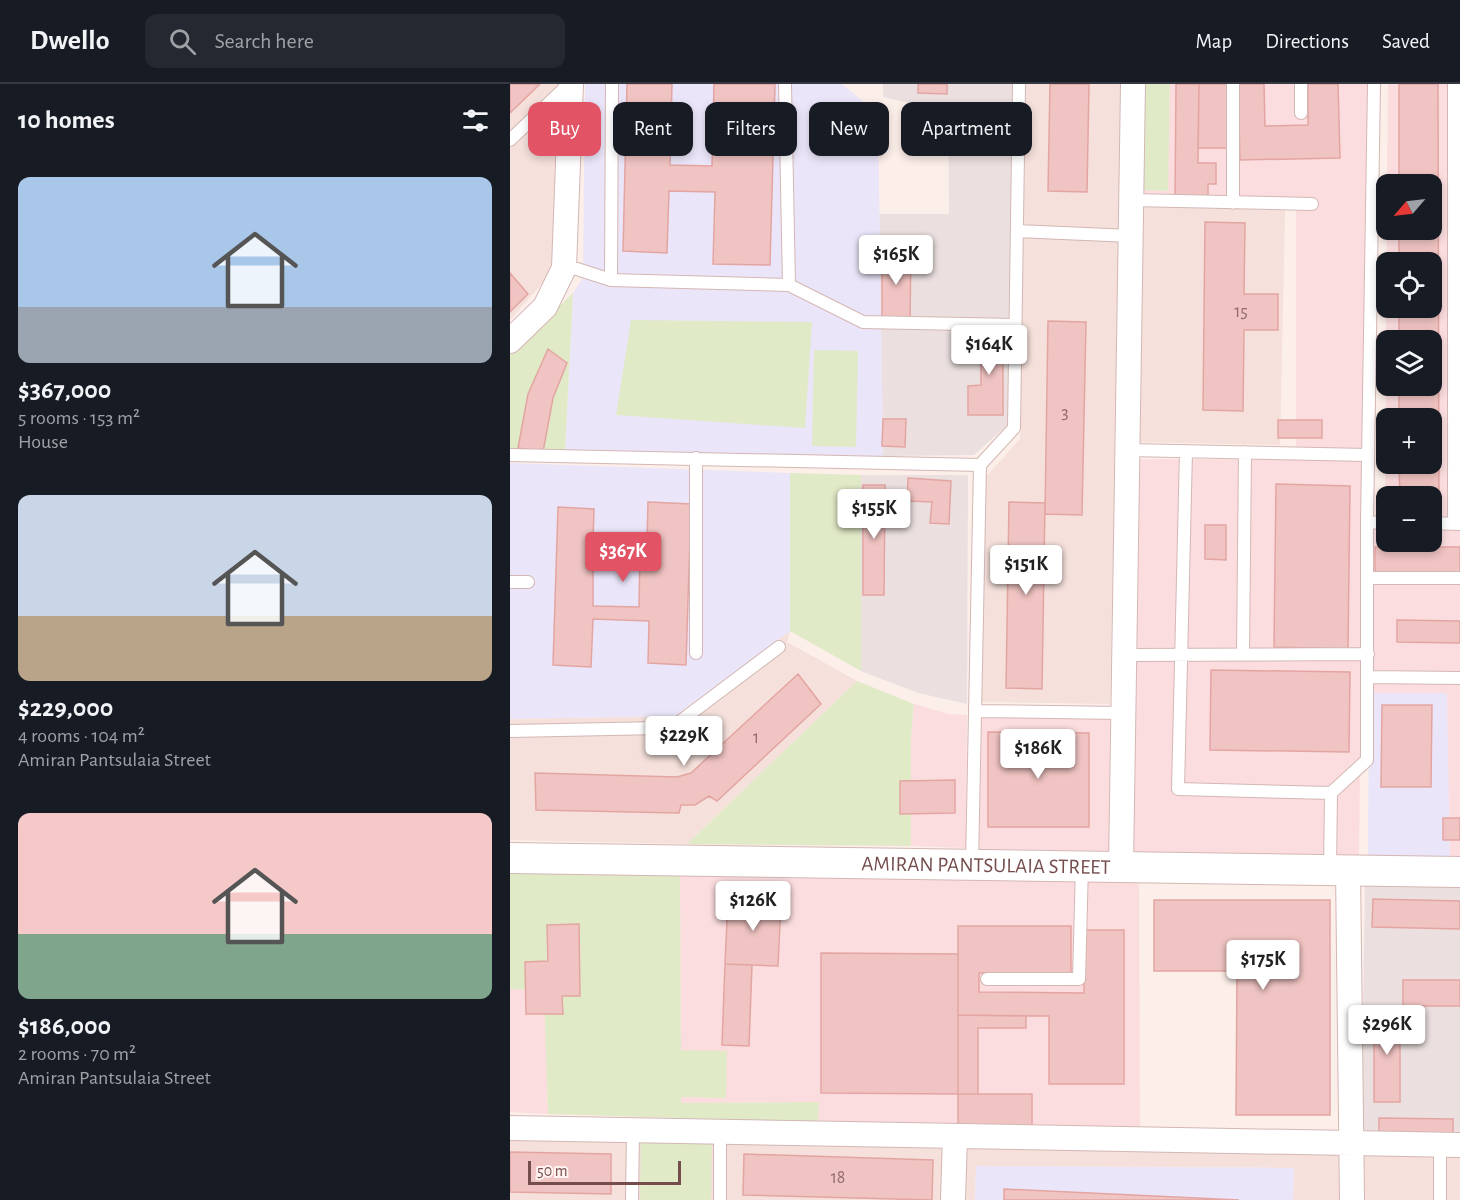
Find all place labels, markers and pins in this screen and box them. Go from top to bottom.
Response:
pin: $165K [854,235,938,286]
pin: $164K [947,325,1031,376]
pin: $155K [832,489,916,540]
pin: $367K [581,532,665,583]
pin: $151K [984,545,1068,596]
pin: $229K [642,716,726,767]
pin: $186K [996,729,1080,780]
pin: $126K [711,881,795,932]
pin: $175K [1221,940,1305,991]
pin: $296K [1345,1005,1429,1056]

